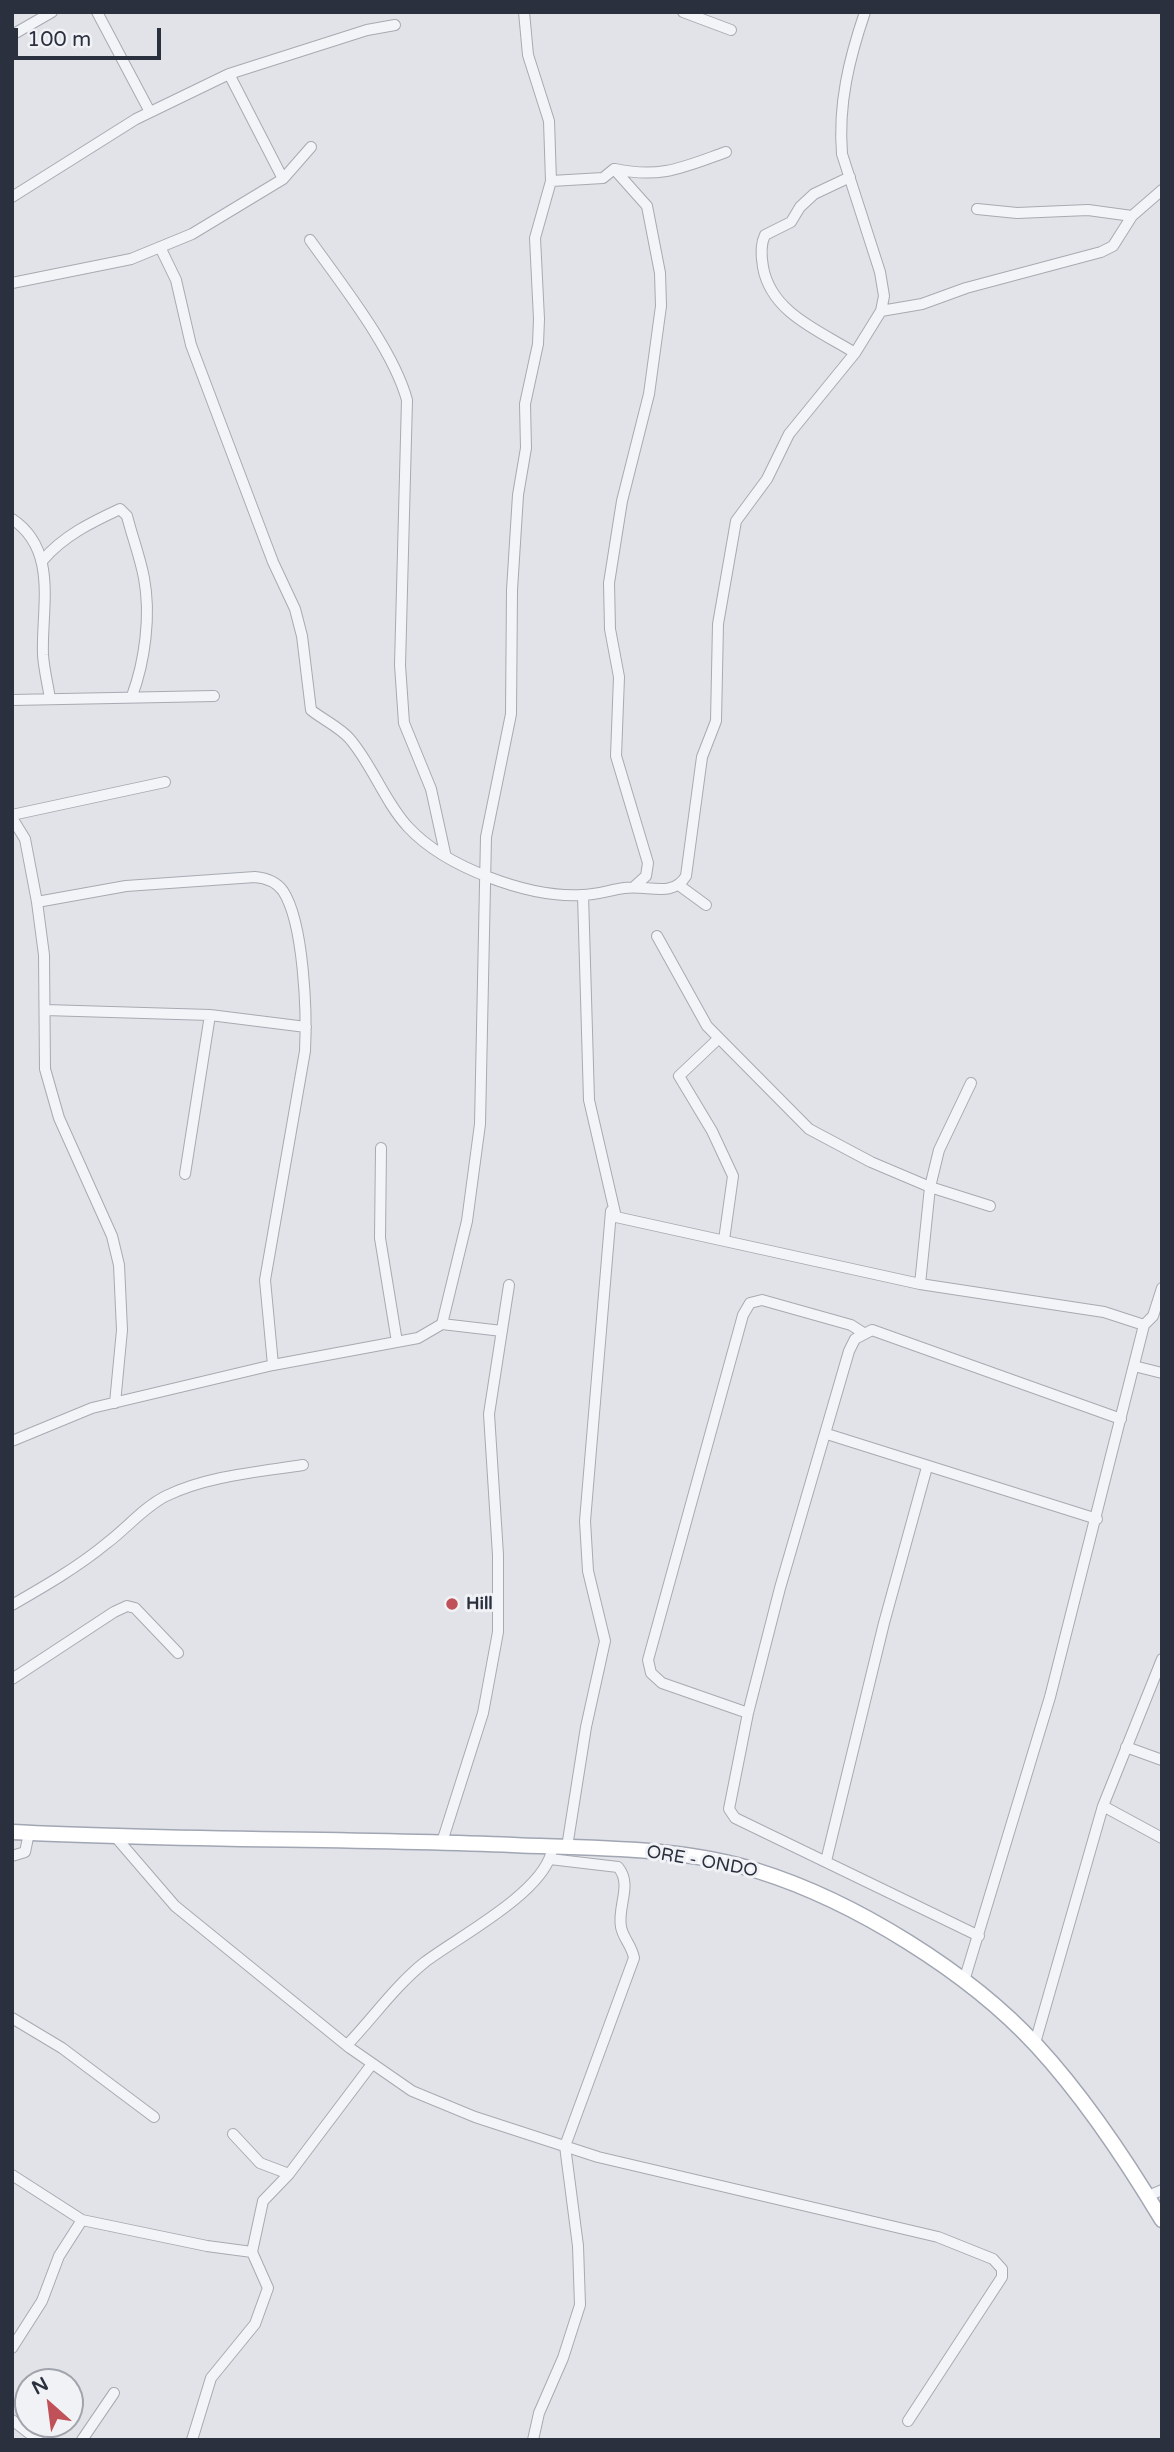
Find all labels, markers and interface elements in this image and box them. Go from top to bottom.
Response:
scale bar [18,14,164,58]
text: 100 m [27,27,91,52]
place label: Hill [466,1593,493,1615]
marker: Hill [444,1596,460,1612]
street label: ORE - ONDO [645,1842,759,1882]
north arrow [14,2368,84,2438]
text: N [28,2373,52,2400]

